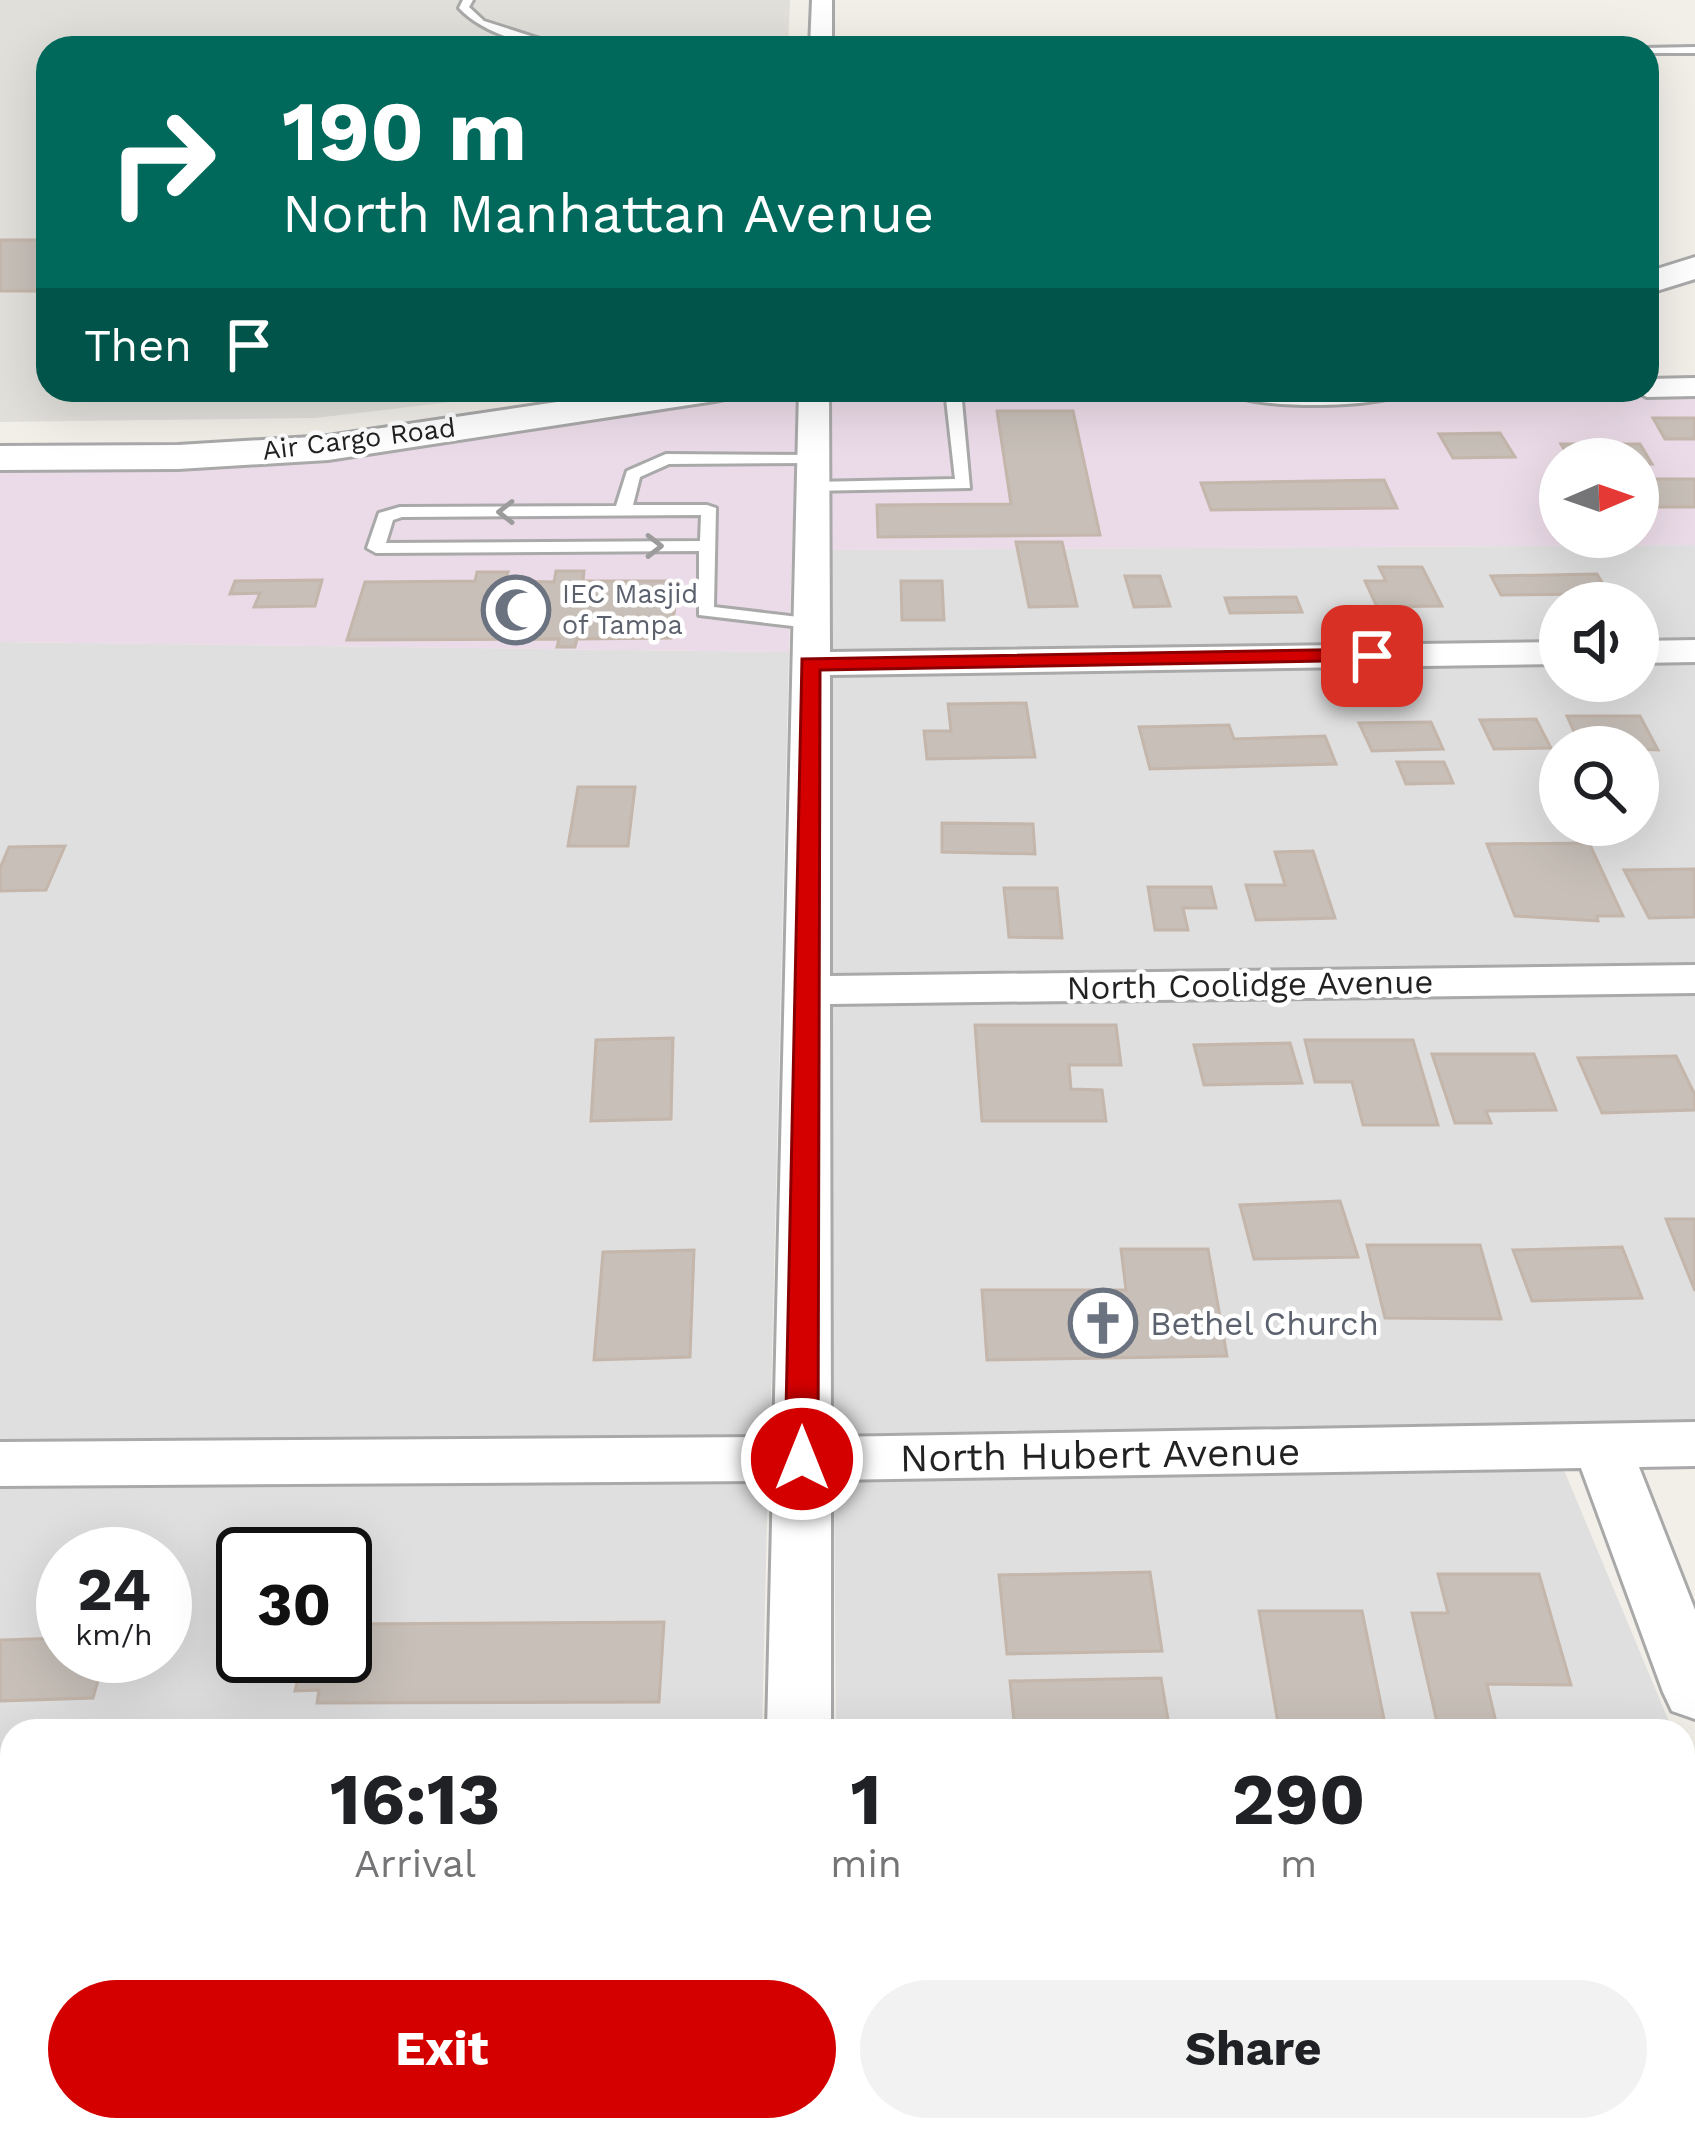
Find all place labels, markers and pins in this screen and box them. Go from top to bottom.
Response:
mosque icon: IEC Masjid of Tampa [481,575,551,645]
place label: IEC Masjid of Tampa [562,578,698,641]
pin [1321,605,1423,707]
church icon: Bethel Church [1068,1288,1138,1358]
place label: Bethel Church [1150,1304,1379,1343]

